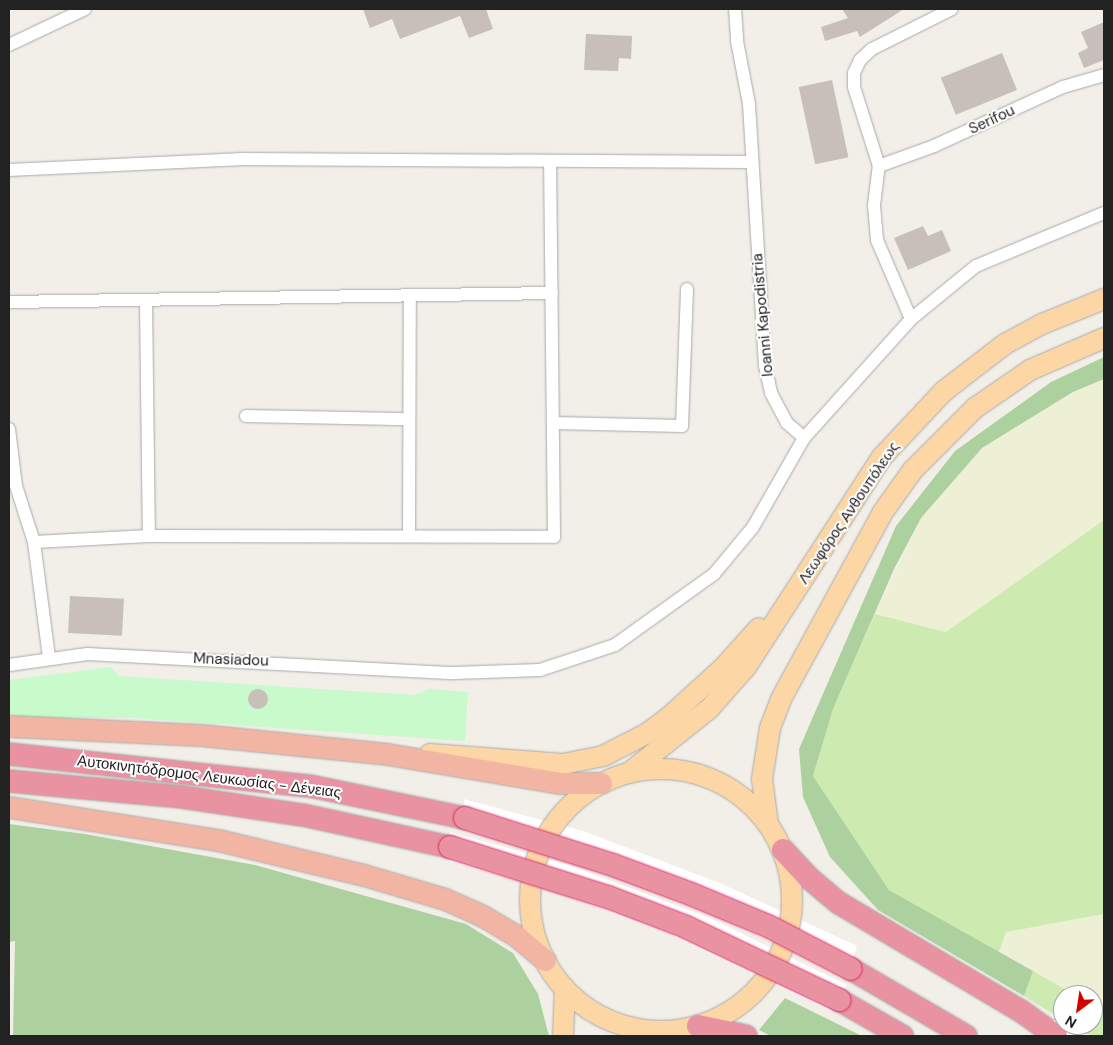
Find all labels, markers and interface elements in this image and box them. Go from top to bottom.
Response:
street label: Serifou [966,102,1018,138]
street label: Ioanni Kapodistria [749,253,777,377]
street label: Λεωφόρος Ανθουπόλεως [795,439,903,587]
street label: Mnasiadou [193,650,269,670]
street label: Αυτοκινητόδρομος Λευκωσίας - Δένειας [76,752,342,802]
north arrow [1053,985,1103,1035]
text: N [1062,1012,1080,1032]

